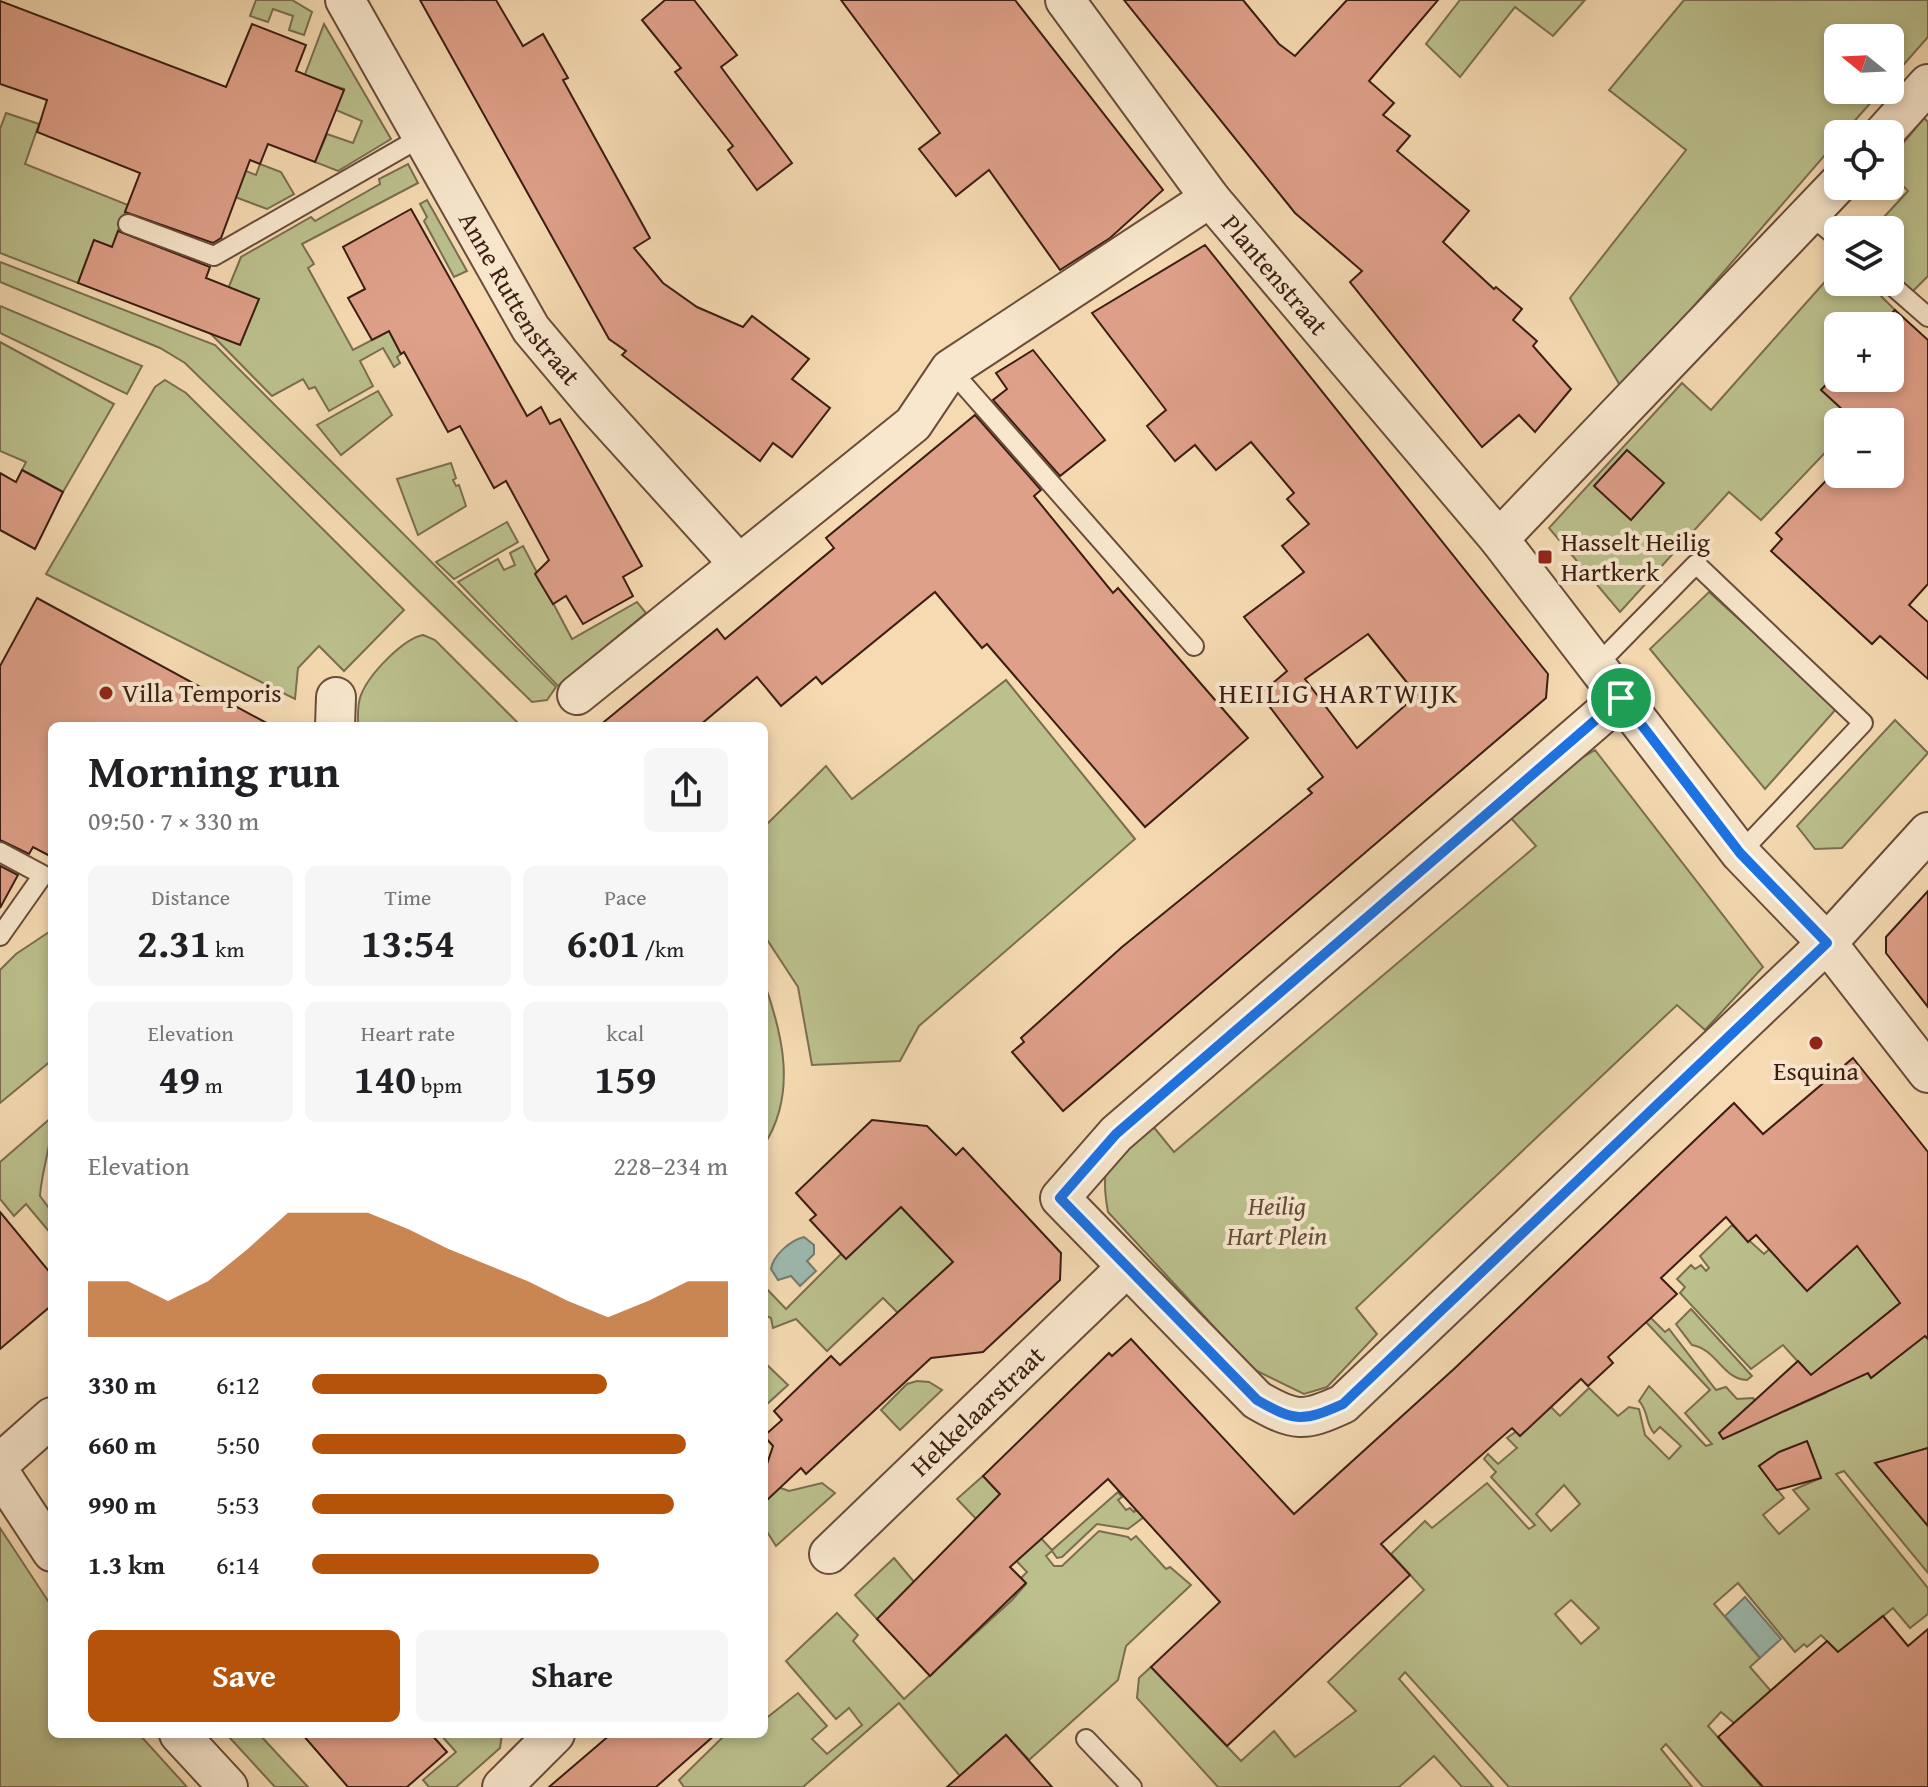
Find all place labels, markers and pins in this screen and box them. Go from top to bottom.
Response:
place label: Hasselt Heilig Hartkerk [1561,522,1710,591]
marker: Hasselt Heilig Hartkerk [1536,548,1554,566]
pin [1587,664,1655,732]
place label: Villa Temporis [122,673,282,712]
marker: Villa Temporis [97,684,115,702]
marker: Esquina [1807,1034,1825,1052]
place label: Esquina [1773,1051,1859,1090]

